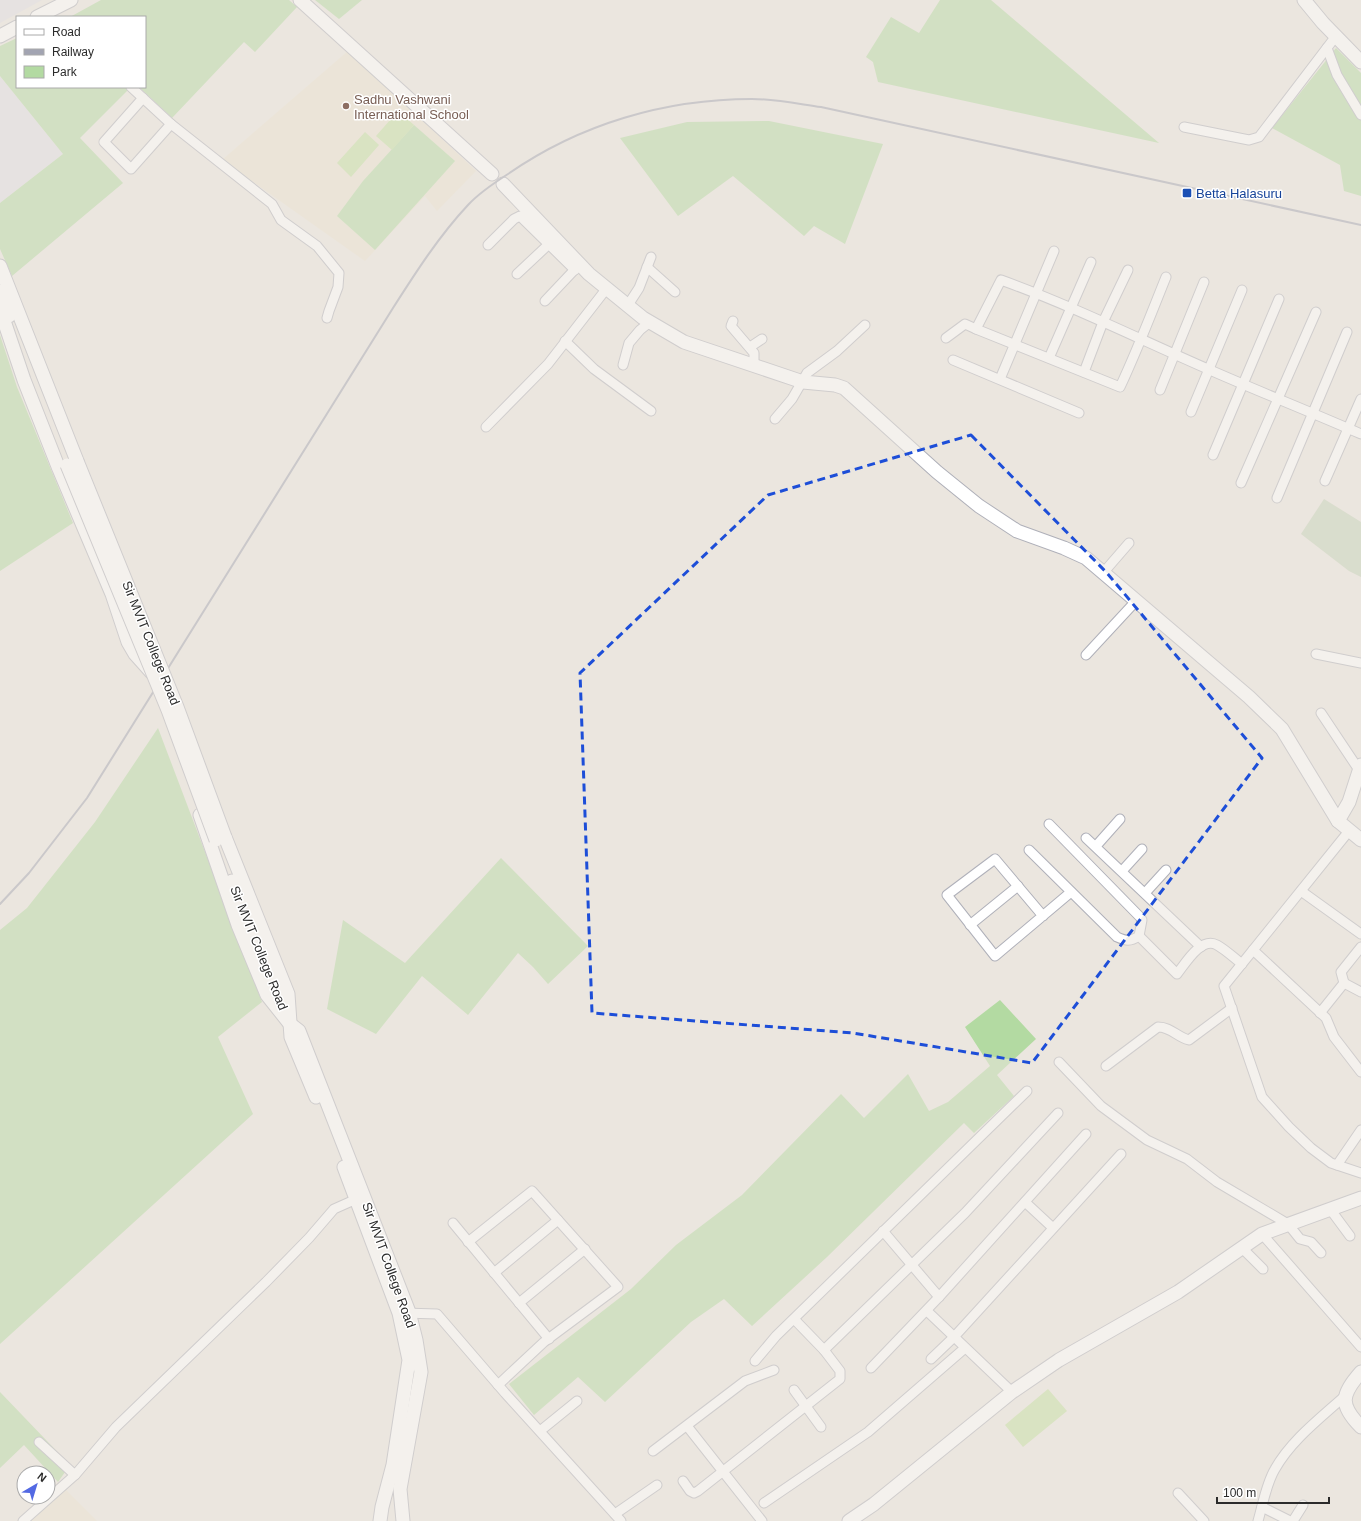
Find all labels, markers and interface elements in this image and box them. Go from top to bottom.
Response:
legend [16,16,146,88]
text: Road [52,25,81,39]
text: Railway [52,45,94,59]
text: Park [52,65,78,79]
place label: Sadhu Vashwani International School [354,92,469,122]
marker: Sadhu Vashwani International School [341,101,351,111]
place label: Betta Halasuru [1196,186,1282,201]
marker: Betta Halasuru [1181,187,1193,199]
street label: Sir MVIT College Road [119,579,183,707]
street label: Sir MVIT College Road [227,884,291,1012]
street label: Sir MVIT College Road [359,1200,419,1330]
north arrow [16,1465,56,1505]
text: N [35,1470,49,1484]
scale bar [1217,1479,1329,1505]
text: 100 m [1223,1486,1256,1500]

